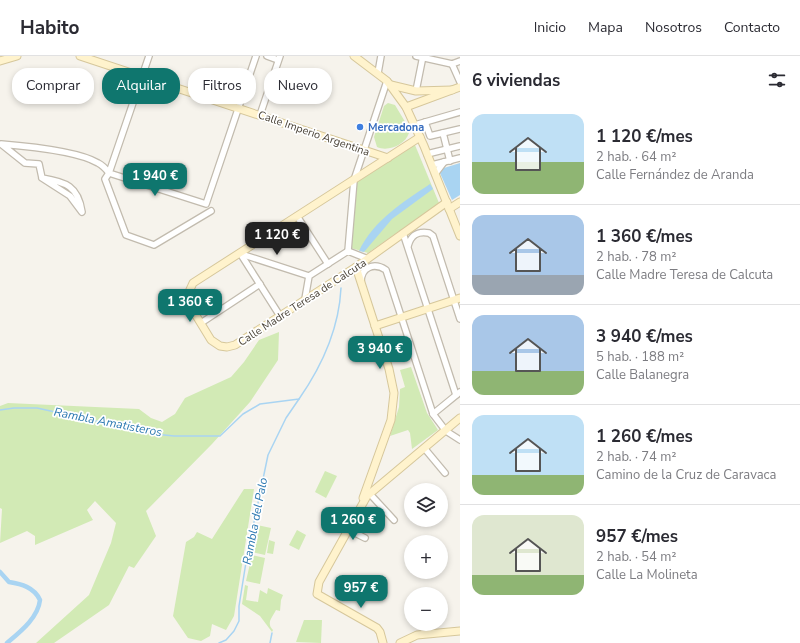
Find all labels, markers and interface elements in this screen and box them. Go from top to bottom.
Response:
text: Habito [20,15,79,41]
text: Inicio [534,18,566,37]
text: Mapa [588,18,623,37]
text: Nosotros [645,18,702,37]
text: Contacto [724,18,780,37]
chip: Comprar [12,68,94,104]
chip: Alquilar [102,68,180,104]
chip: Filtros [188,68,256,104]
chip: Nuevo [264,68,332,104]
text: 6 viviendas [472,69,560,92]
icon: filters [766,69,788,91]
street label: Calle Imperio Argentina [256,107,372,160]
place label: Mercadona [368,120,424,135]
marker: Mercadona [355,122,365,132]
text: 1 120 €/mes [596,125,693,148]
icon: home [504,130,552,178]
text: 2 hab. · 64 m² [596,148,676,166]
pin: 1 940 € [118,163,192,197]
text: Calle Fernández de Aranda [596,166,754,184]
text: 1 940 € [132,167,178,185]
pin: 1 120 € [240,222,314,256]
text: 1 360 €/mes [596,225,693,248]
text: 1 120 € [254,226,300,244]
icon: home [504,231,552,279]
text: 2 hab. · 78 m² [596,248,676,266]
street label: Calle Madre Teresa de Calcuta [235,255,369,350]
text: Calle Madre Teresa de Calcuta [596,266,773,284]
pin: 1 360 € [153,289,227,323]
text: 1 360 € [167,293,213,311]
text: 3 940 €/mes [596,325,693,348]
icon: home [504,331,552,379]
pin: 3 940 € [343,336,417,370]
text: 3 940 € [357,340,403,358]
text: 5 hab. · 188 m² [596,348,684,366]
text: Calle Balanegra [596,366,689,384]
water label: Rambla Amatisteros [53,404,164,440]
text: 1 260 €/mes [596,425,693,448]
icon: home [504,431,552,479]
text: 2 hab. · 74 m² [596,448,676,466]
text: Camino de la Cruz de Caravaca [596,466,776,484]
water label: Rambla del Palo [239,476,271,566]
map controls [404,483,448,631]
button: layers [404,483,448,527]
pin: 1 260 € [316,507,390,541]
text: 1 260 € [330,511,376,529]
text: 957 €/mes [596,525,678,548]
icon: home [504,531,552,579]
button: + [404,535,448,579]
text: 2 hab. · 54 m² [596,548,676,566]
text: Calle La Molineta [596,566,698,584]
pin: 957 € [333,575,389,609]
text: 957 € [344,579,378,597]
button: − [404,587,448,631]

